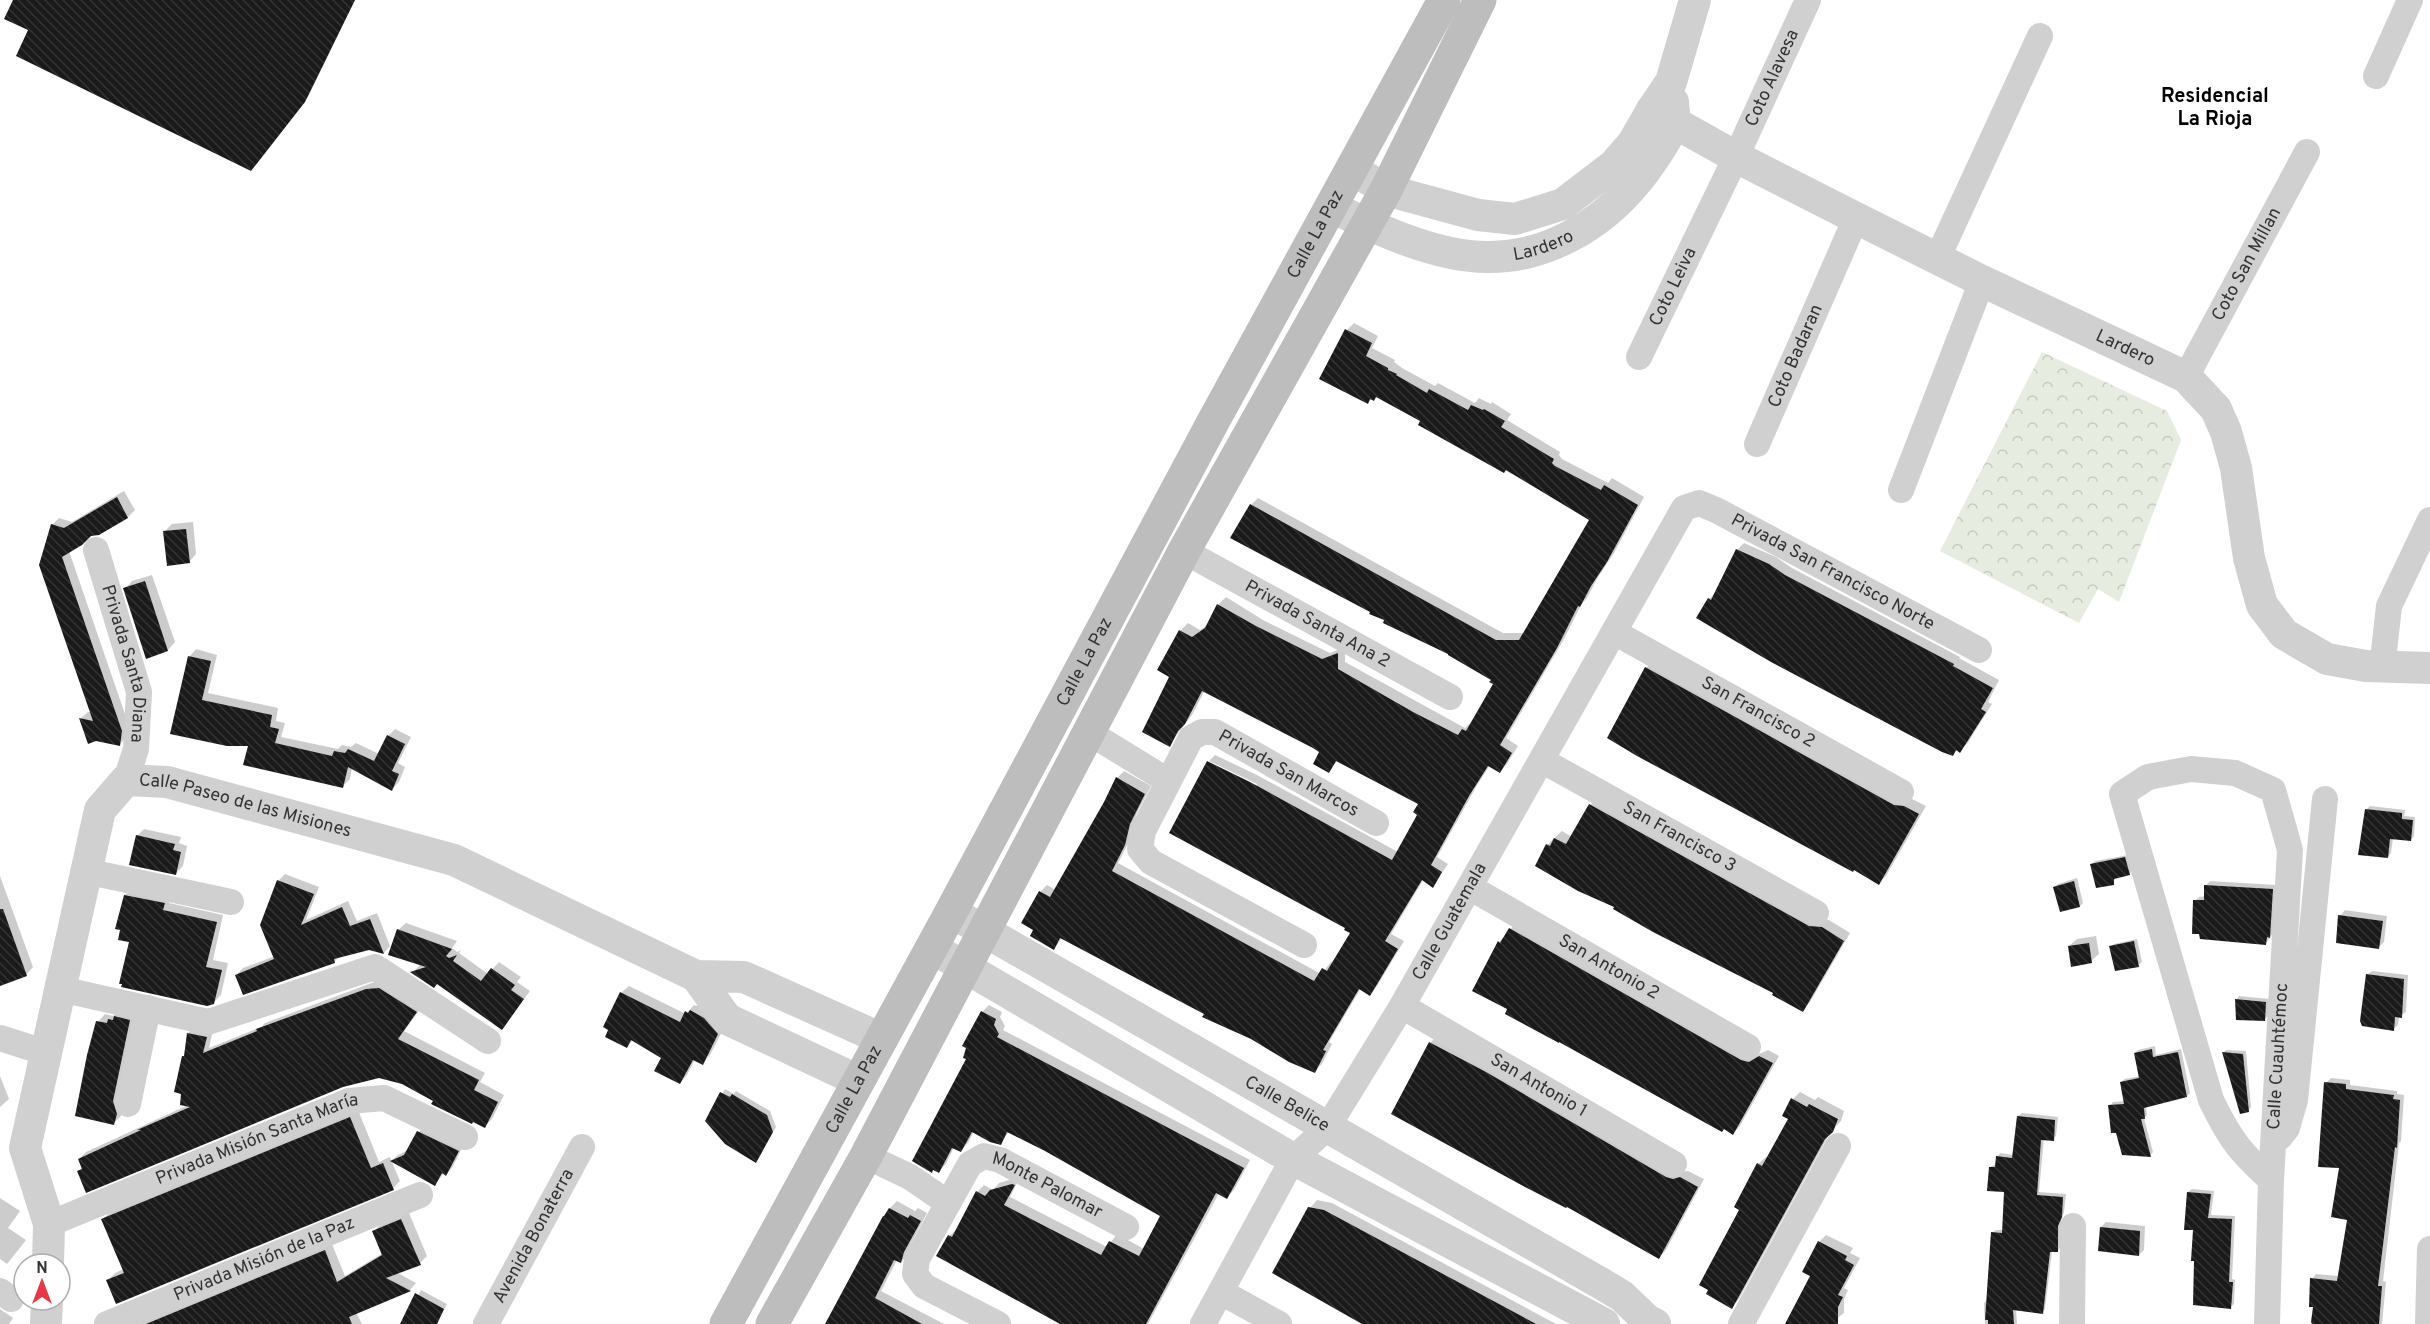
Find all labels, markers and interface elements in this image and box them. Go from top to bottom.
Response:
street label: Coto Alavesa [1740,26,1804,131]
district label: Residencial La Rioja [2161,84,2269,133]
street label: Calle La Paz [1282,186,1349,283]
street label: Coto San Millan [2207,203,2287,325]
street label: Lardero [1511,225,1578,267]
street label: Coto Leiva [1644,243,1702,330]
street label: Coto Badaran [1763,301,1828,411]
street label: Lardero [2092,325,2159,372]
street label: Privada San Francisco Norte [1727,509,1939,636]
street label: Privada Santa Ana 2 [1241,575,1394,673]
street label: Privada Santa Diana [96,582,150,743]
street label: Calle La Paz [1051,613,1118,710]
street label: San Francisco 2 [1697,671,1819,753]
street label: Privada San Marcos [1214,725,1363,822]
street label: Calle Paseo de las Misiones [138,769,354,843]
street label: San Francisco 3 [1618,796,1740,878]
street label: Calle Guatemala [1407,859,1492,985]
street label: San Antonio 2 [1554,929,1664,1005]
street label: Calle Cuauhtémoc [2262,982,2294,1130]
street label: Calle La Paz [820,1041,888,1138]
street label: San Antonio 1 [1486,1048,1591,1123]
street label: Calle Belice [1240,1071,1334,1137]
street label: Privada Misión Santa María [152,1089,359,1190]
street label: Monte Palomar [990,1147,1106,1224]
street label: Avenida Bonaterra [488,1165,580,1307]
street label: Privada Misión de la Paz [170,1212,358,1307]
north arrow [12,1252,72,1312]
text: N [36,1259,48,1279]

